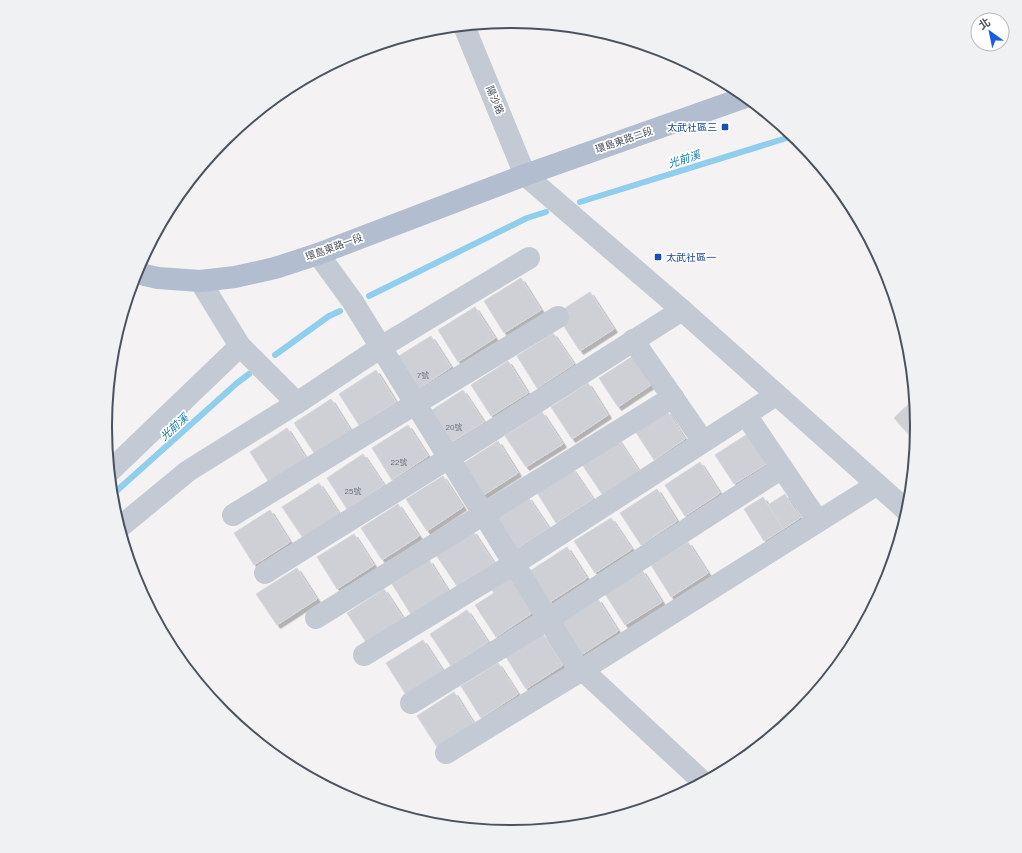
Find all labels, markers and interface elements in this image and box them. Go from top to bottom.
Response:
north arrow [970,12,1010,52]
text: 北 [977,16,992,32]
street label: 陽沙路 [484,84,506,116]
place label: 太武社區三 [667,122,717,133]
marker: 太武社區三 [720,122,730,132]
street label: 環島東路二段 [594,125,654,155]
water label: 光前溪 [666,148,703,170]
street label: 環島東路一段 [304,232,364,262]
marker: 太武社區一 [653,252,663,262]
place label: 太武社區一 [666,252,716,263]
house number: 7號 [417,371,429,380]
water label: 光前溪 [158,410,192,442]
house number: 20號 [446,423,462,432]
house number: 22號 [391,458,407,467]
house number: 25號 [345,487,361,496]

